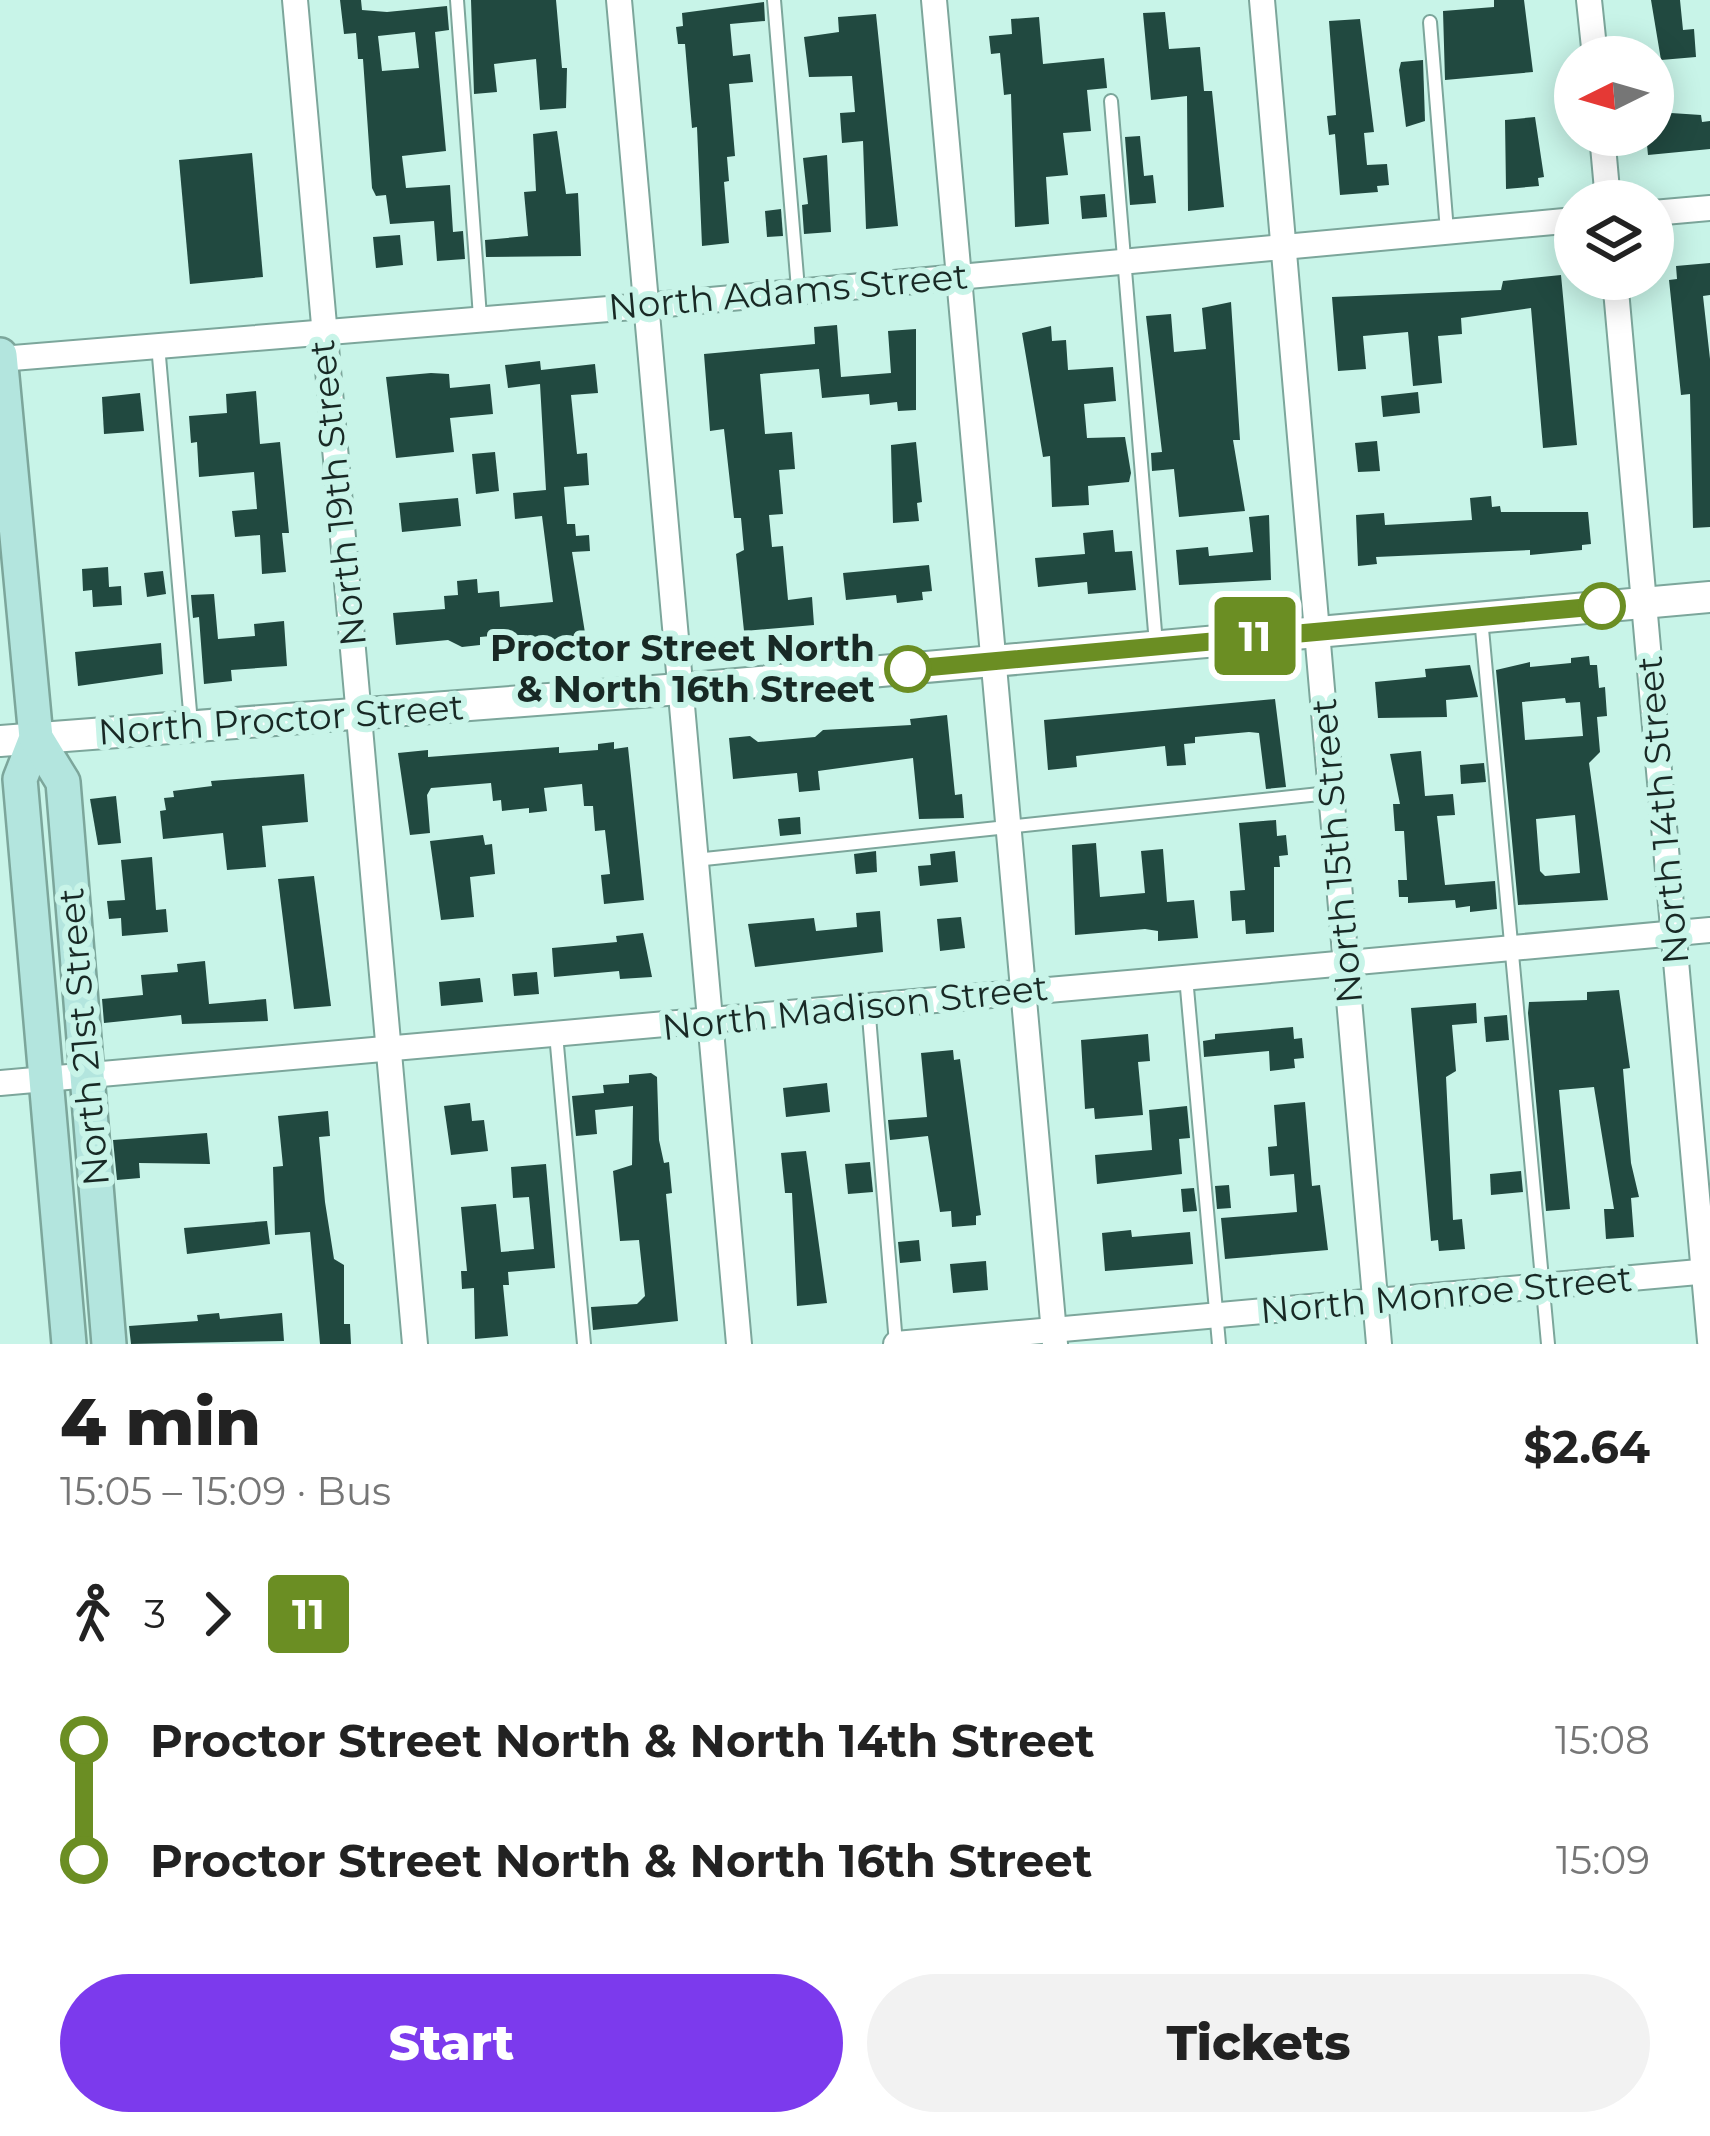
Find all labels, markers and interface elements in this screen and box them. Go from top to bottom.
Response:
north arrow [1554,36,1674,156]
map controls [1554,36,1674,300]
button: layers [1554,180,1674,300]
street label: North Adams Street [607,253,969,329]
street label: North 19th Street [299,338,375,648]
unlabelled marker [1580,584,1624,628]
line badge: 11 [1201,597,1309,675]
text: 11 [1239,610,1271,662]
place label: Proctor Street North & North 16th Street [490,626,875,711]
marker: Proctor Street North & North 16th Street [886,647,930,691]
street label: North 14th Street [1627,654,1697,966]
street label: North Proctor Street [97,684,465,754]
street label: North 15th Street [1301,697,1371,1005]
street label: North 21st Street [48,886,118,1188]
street label: North Madison Street [660,965,1050,1049]
street label: North Monroe Street [1258,1256,1634,1332]
text: 4 min [60,1381,261,1462]
text: $2.64 [1523,1419,1650,1474]
text: 15:05 – 15:09 · Bus [60,1467,391,1515]
icon: walk [60,1581,126,1647]
icon: forward [184,1581,250,1647]
text: 11 [292,1588,325,1640]
text: 3 [144,1590,166,1638]
text: Proctor Street North & North 14th Street [150,1713,1095,1768]
text: 15:08 [1555,1716,1650,1764]
text: Proctor Street North & North 16th Street [150,1833,1092,1888]
text: 15:09 [1556,1836,1650,1884]
button: Start [60,1974,843,2112]
button: Tickets [867,1974,1650,2112]

